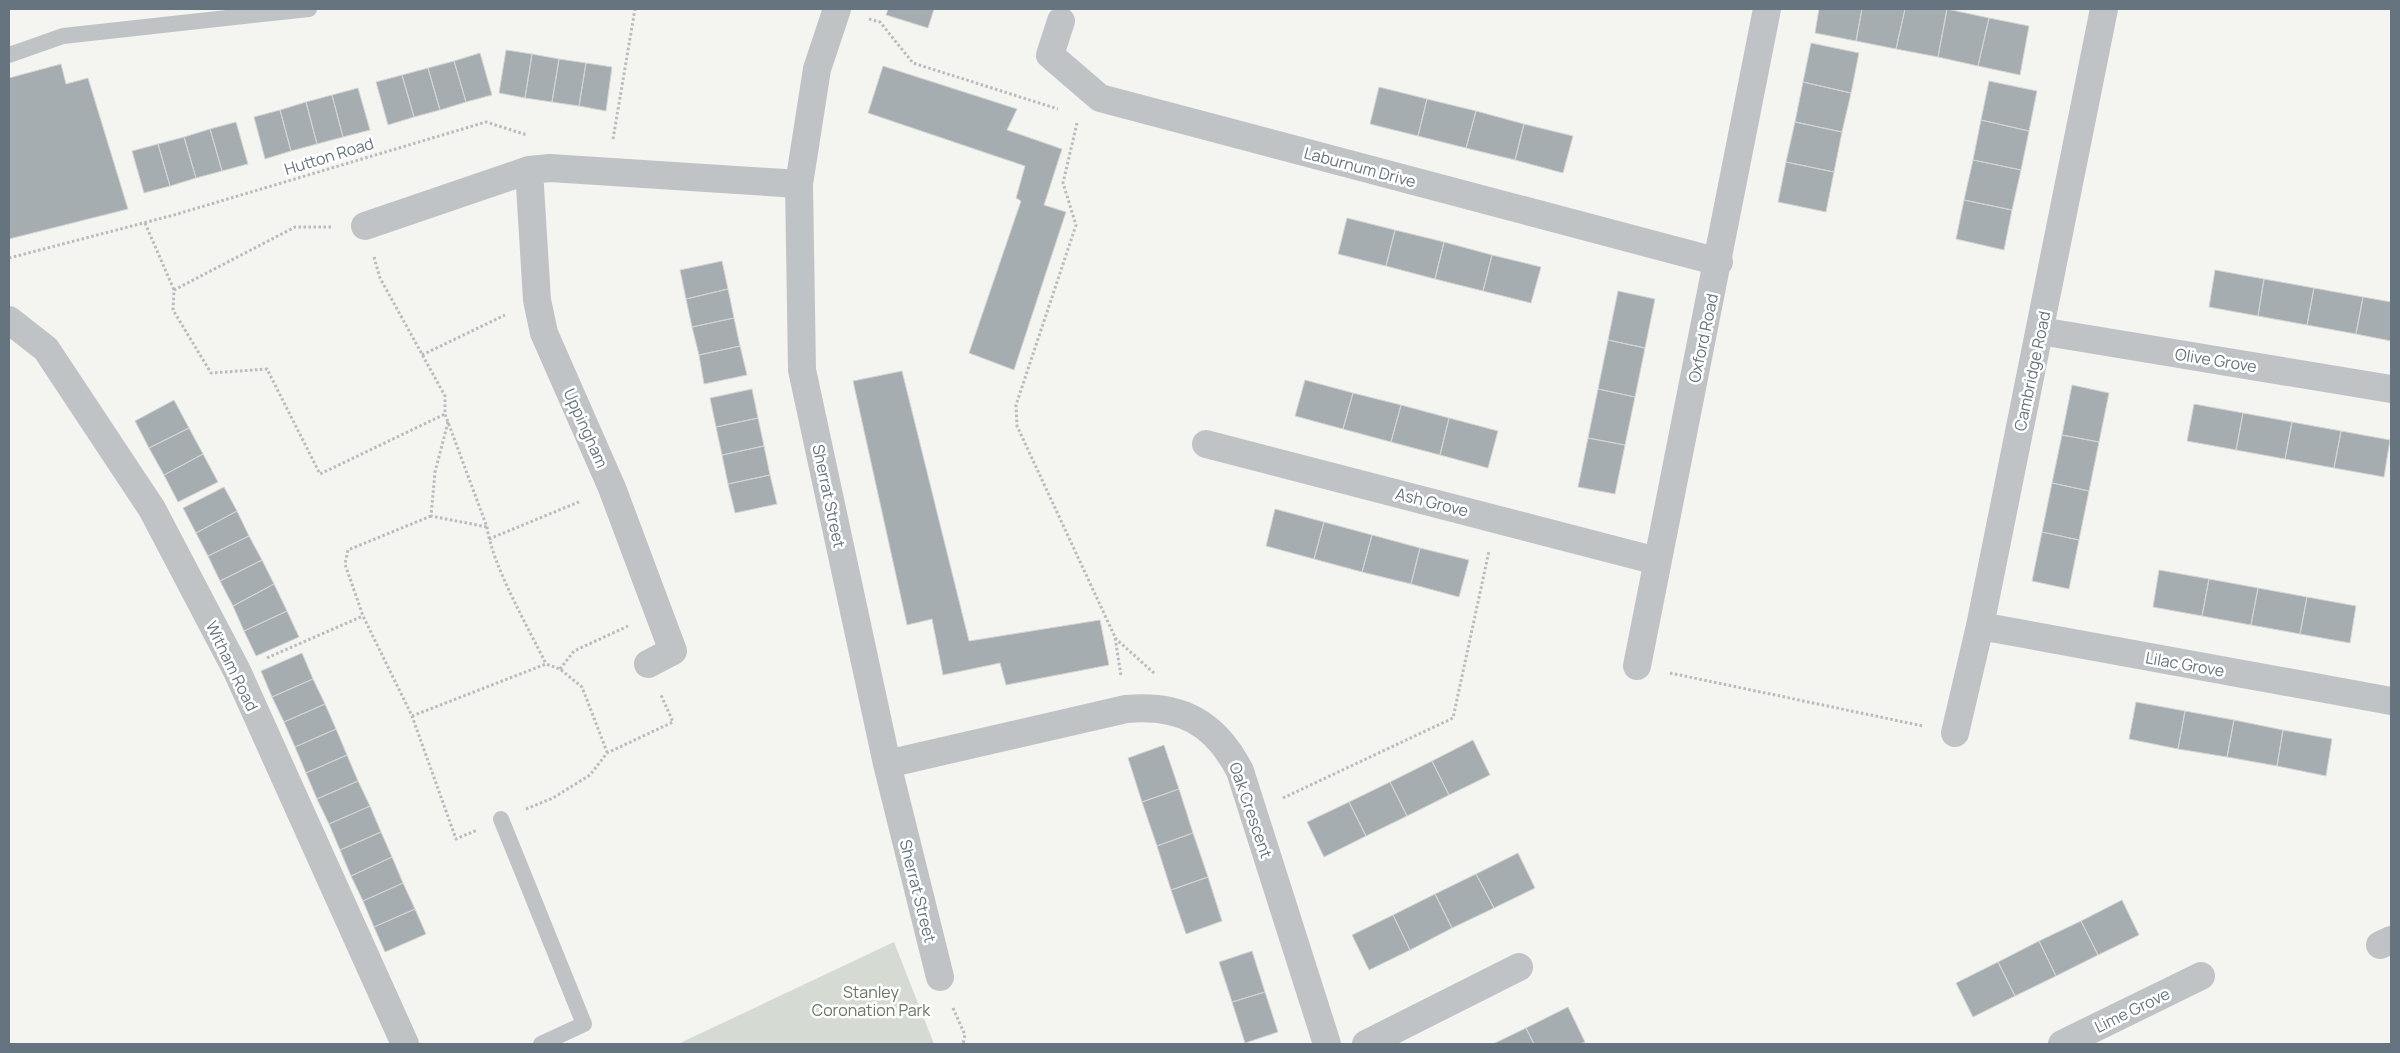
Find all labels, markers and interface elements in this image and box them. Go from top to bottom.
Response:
street label: Hutton Road [282,132,376,180]
street label: Laburnum Drive [1302,141,1418,193]
street label: Oxford Road [1683,291,1723,385]
street label: Cambridge Road [2009,309,2055,433]
street label: Olive Grove [2173,343,2259,377]
street label: Uppingham [559,385,613,471]
street label: Sherrat Street [807,442,851,550]
street label: Ash Grove [1393,482,1471,522]
street label: Witham Road [201,617,263,715]
street label: Lilac Grove [2144,646,2226,682]
street label: Oak Crescent [1224,759,1278,861]
street label: Sherrat Street [895,837,941,945]
park label: Stanley Coronation Park [812,981,931,1021]
street label: Lime Grove [2091,982,2173,1038]

